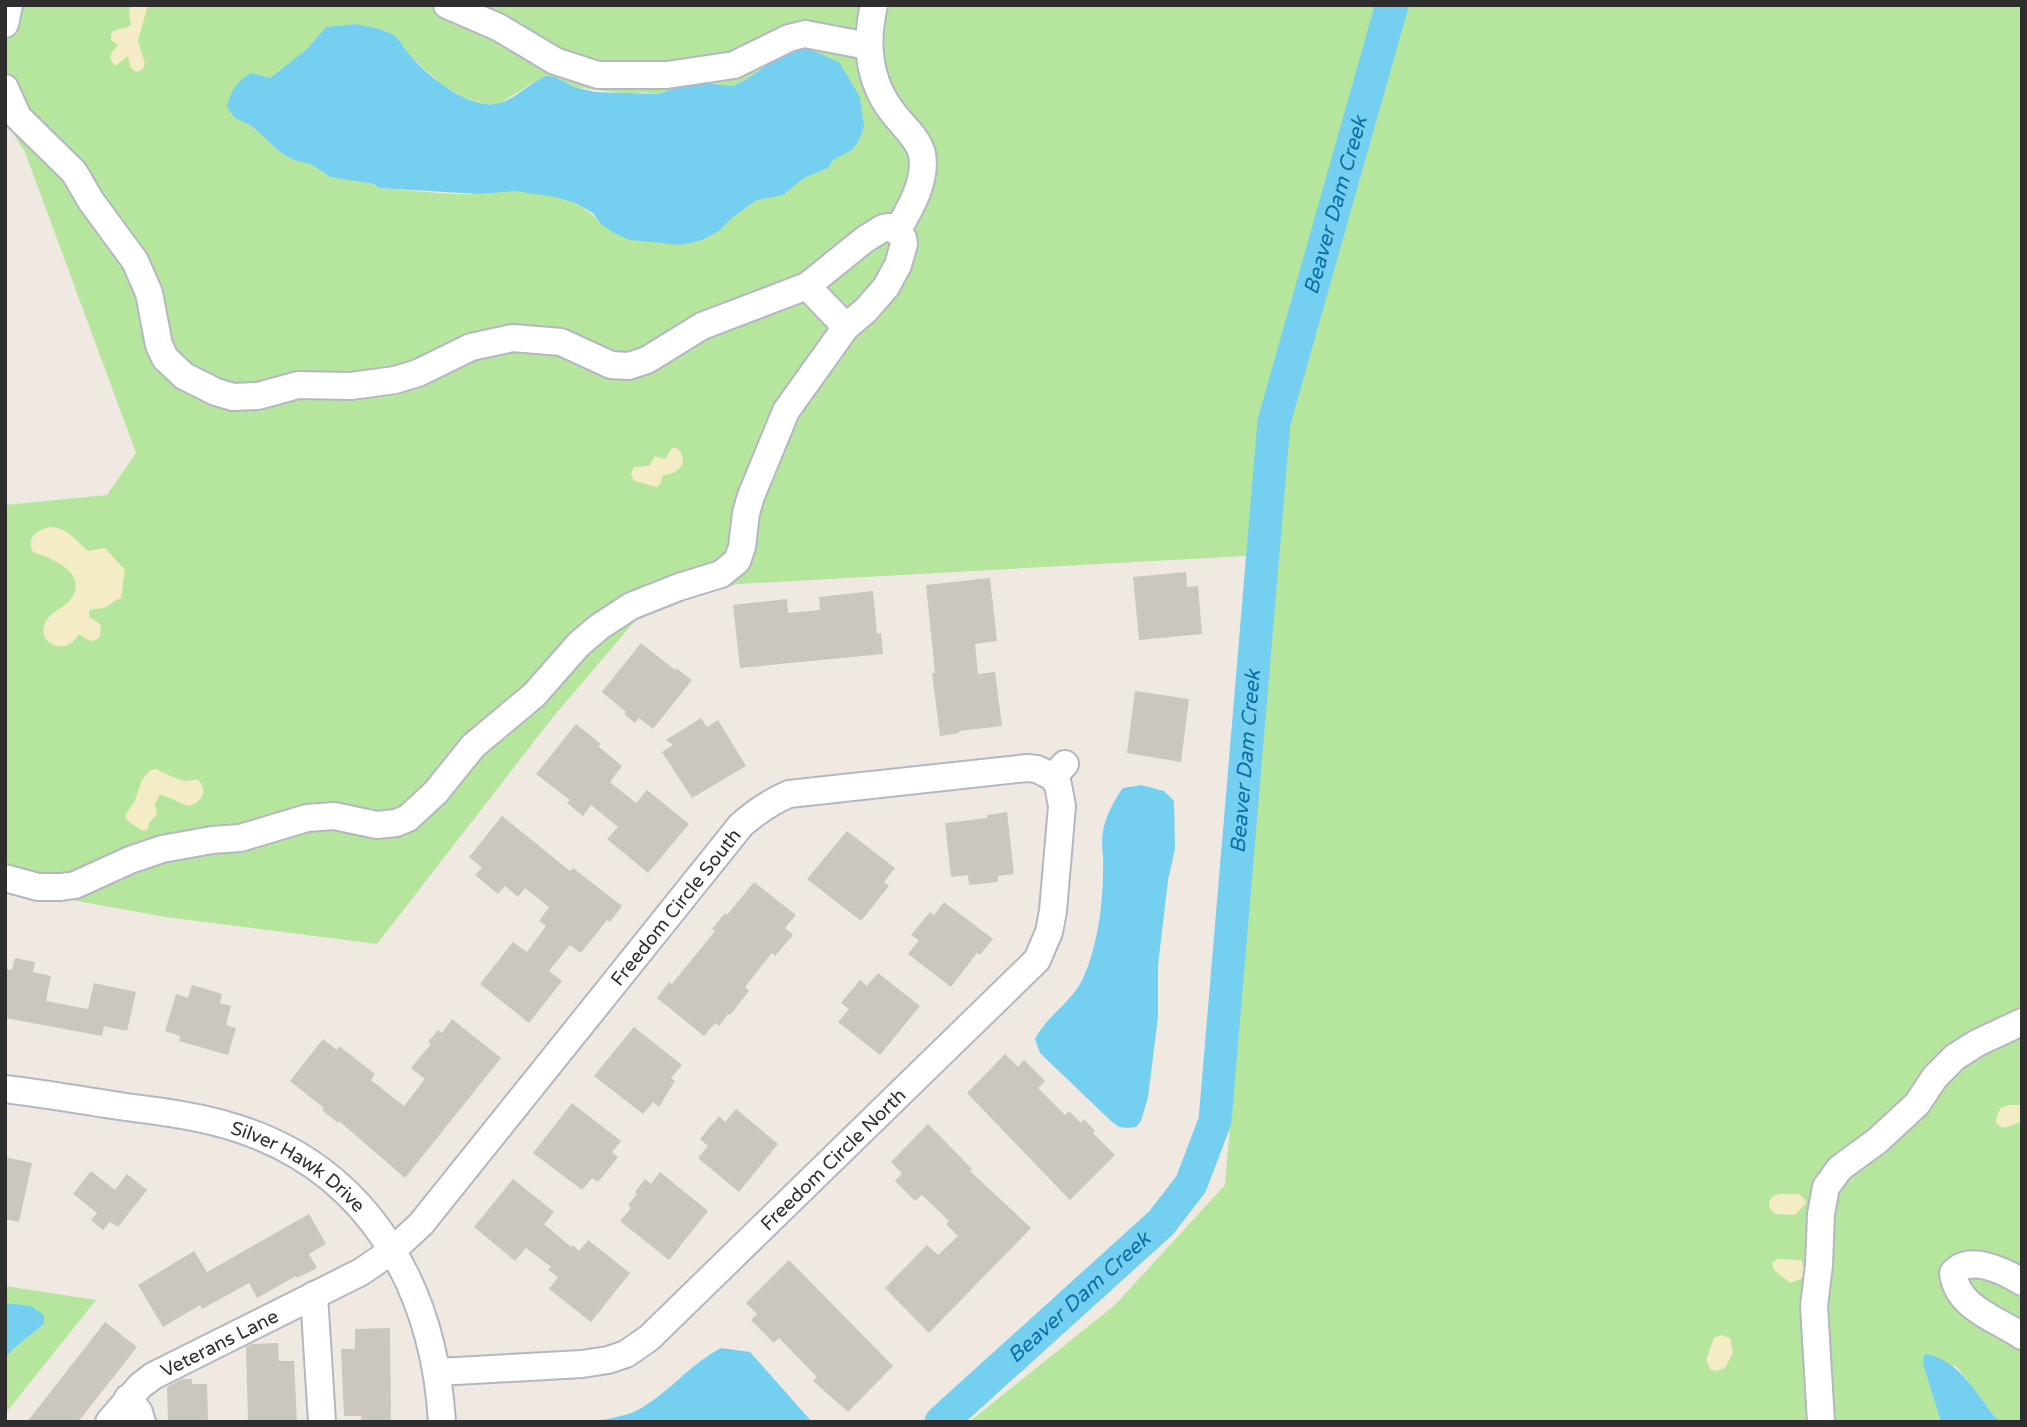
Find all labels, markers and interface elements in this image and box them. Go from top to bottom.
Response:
water label: Beaver Dam Creek [1299,112,1373,297]
water label: Beaver Dam Creek [1226,667,1266,854]
street label: Freedom Circle South [607,825,746,990]
street label: Freedom Circle North [756,1084,910,1235]
street label: Silver Hawk Drive [228,1117,369,1217]
water label: Beaver Dam Creek [1003,1226,1157,1369]
street label: Veterans Lane [157,1305,282,1382]

